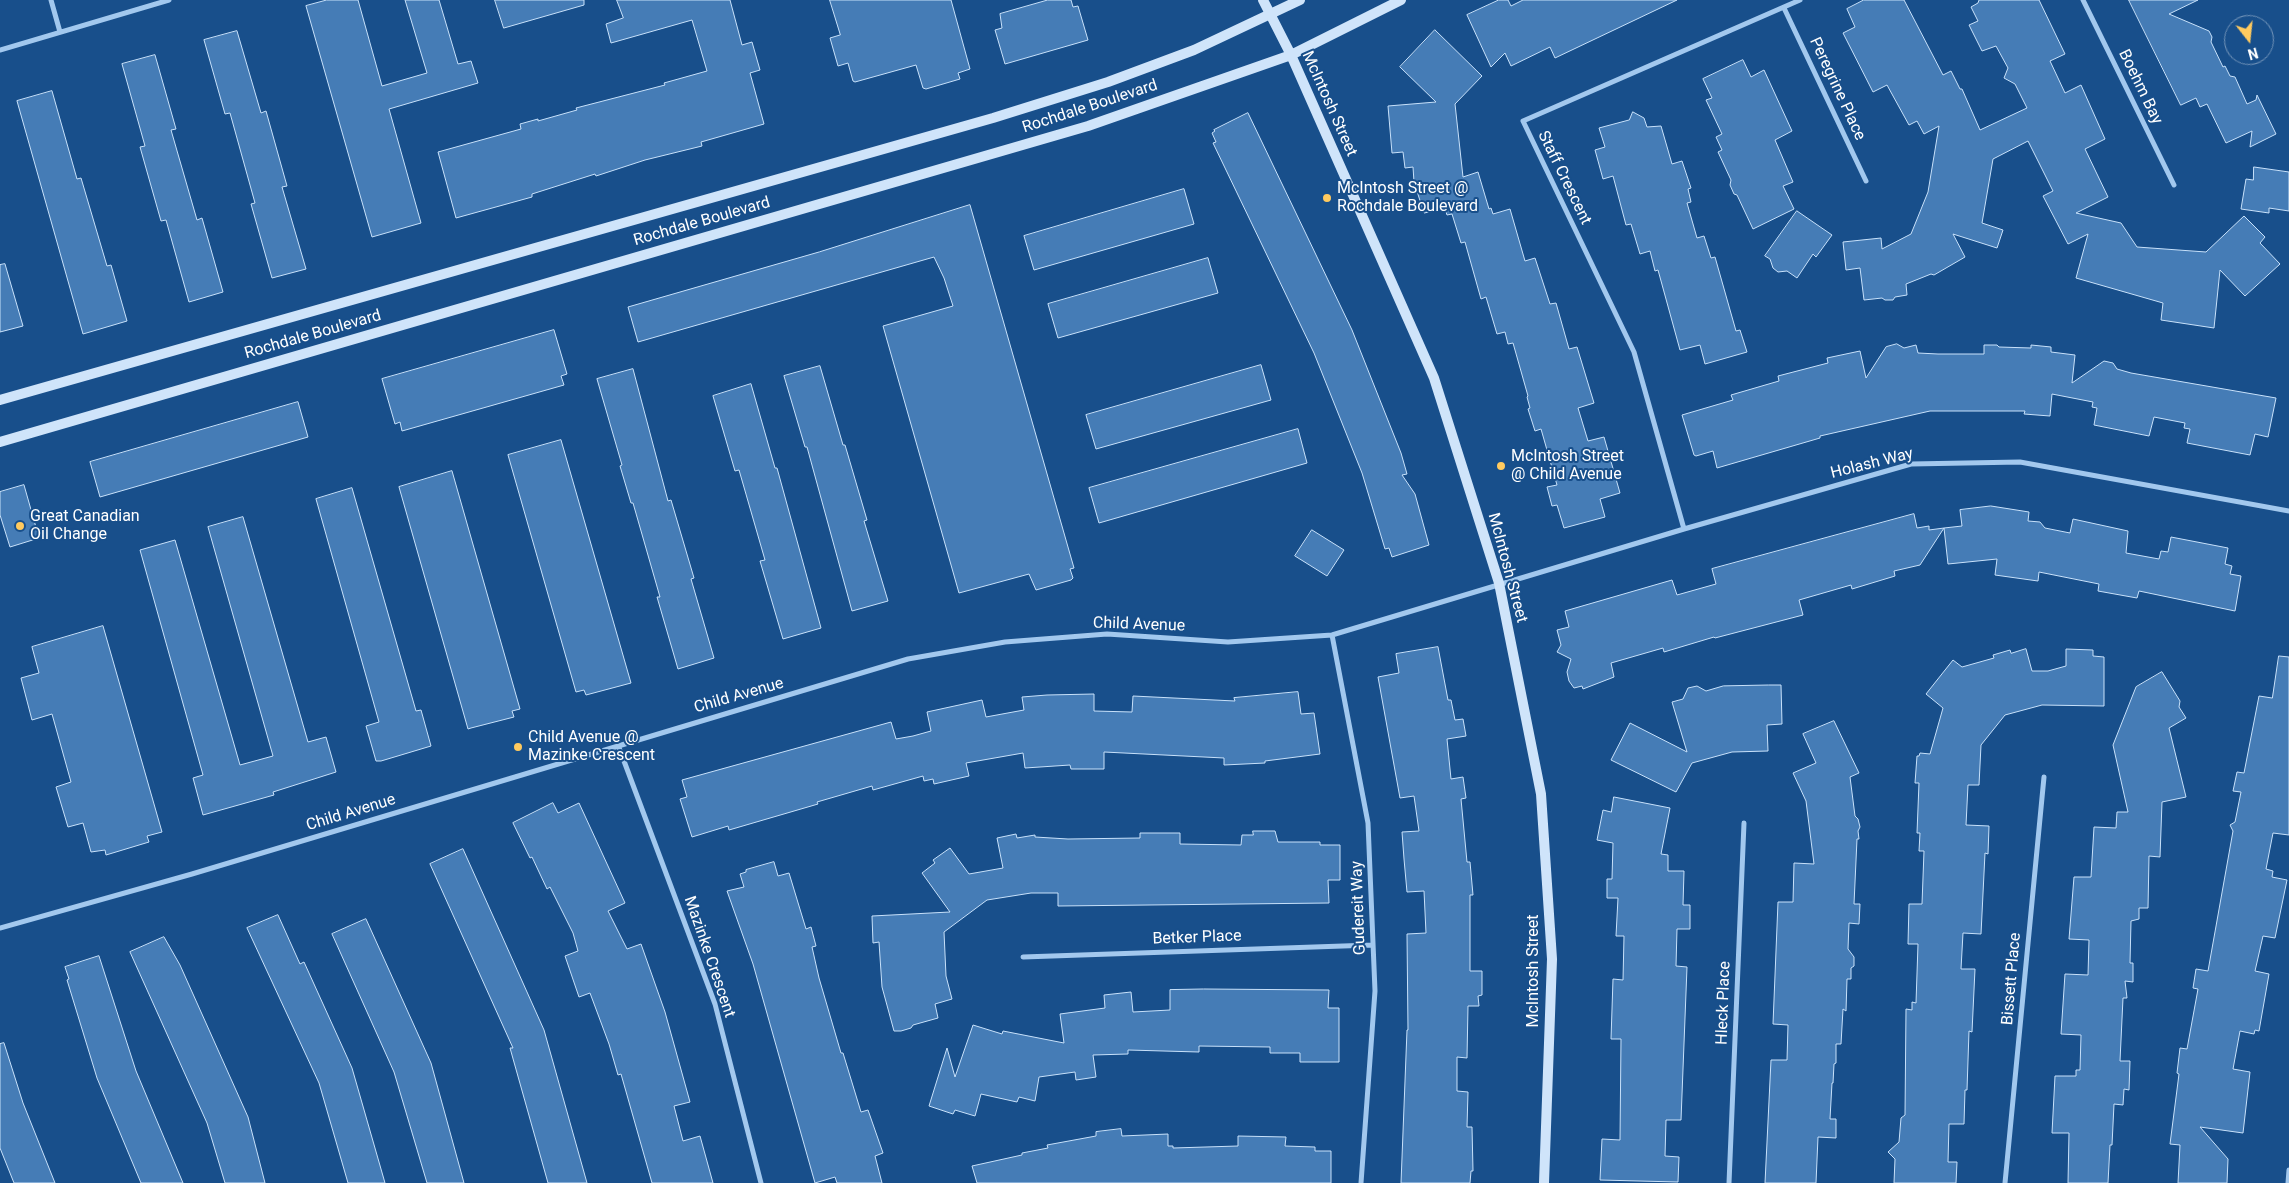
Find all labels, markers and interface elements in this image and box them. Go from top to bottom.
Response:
north arrow [2224,15,2274,65]
street label: Peregrine Place [1805,34,1869,144]
text: N [2246,44,2260,63]
street label: Boehm Bay [2114,47,2166,127]
street label: McIntosh Street [1297,48,1361,160]
street label: Rochdale Boulevard [1020,76,1160,138]
street label: Staff Crescent [1533,128,1595,228]
place label: McIntosh Street @ Rochdale Boulevard [1337,179,1478,217]
marker: McIntosh Street @ Rochdale Boulevard [1321,192,1333,204]
street label: Rochdale Boulevard [632,193,772,251]
street label: Rochdale Boulevard [243,306,383,364]
street label: Holash Way [1829,444,1915,484]
place label: McIntosh Street @ Child Avenue [1511,447,1624,485]
marker: McIntosh Street @ Child Avenue [1495,460,1507,472]
place label: Great Canadian Oil Change [30,507,140,545]
street label: McIntosh Street [1483,511,1531,625]
marker: Great Canadian Oil Change [14,520,26,532]
street label: Child Avenue [1093,614,1185,636]
street label: Child Avenue [692,674,786,718]
place label: Child Avenue @ Mazinke Crescent [528,728,655,766]
marker: Child Avenue @ Mazinke Crescent [512,741,524,753]
street label: Child Avenue [304,790,398,836]
street label: Gudereit Way [1348,861,1370,955]
street label: Mazinke Crescent [679,894,739,1020]
street label: McIntosh Street [1524,915,1544,1027]
street label: Betker Place [1152,927,1242,949]
street label: Bissett Place [1998,932,2026,1026]
street label: Hleck Place [1713,961,1735,1045]

